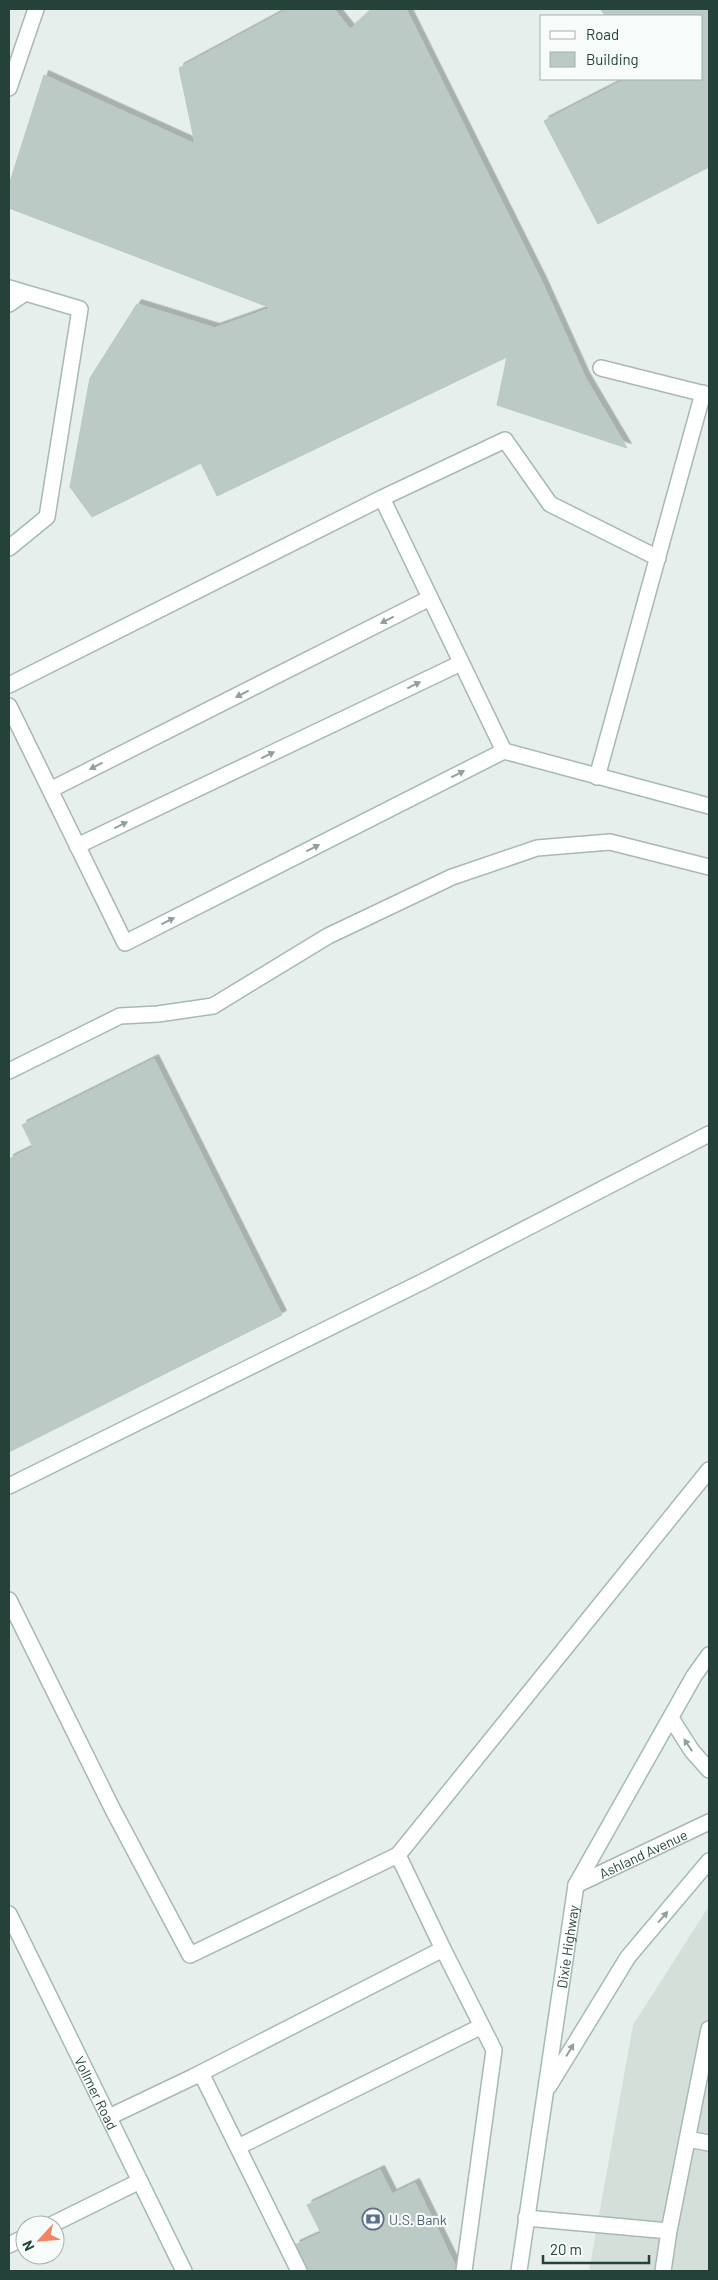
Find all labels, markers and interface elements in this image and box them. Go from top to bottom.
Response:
legend [540,15,703,80]
text: Road [586,25,619,43]
text: Building [586,50,639,68]
one-way arrow [380,617,394,625]
one-way arrow [407,681,421,689]
one-way arrow [235,690,249,698]
one-way arrow [261,751,275,759]
one-way arrow [89,762,103,770]
one-way arrow [451,770,465,778]
one-way arrow [114,821,128,829]
one-way arrow [306,844,320,852]
one-way arrow [161,917,175,925]
one-way arrow [684,1739,693,1752]
street label: Ashland Avenue [596,1825,690,1881]
street label: Dixie Highway [552,1903,582,1989]
one-way arrow [657,1911,669,1923]
one-way arrow [566,2043,575,2056]
street label: Vollmer Road [71,2053,122,2132]
bank icon: U.S. Bank [361,2207,385,2231]
place label: U.S. Bank [389,2211,447,2228]
north arrow [15,2215,65,2265]
scale bar [543,2232,649,2264]
text: N [18,2238,38,2254]
text: 20 m [550,2240,582,2258]

